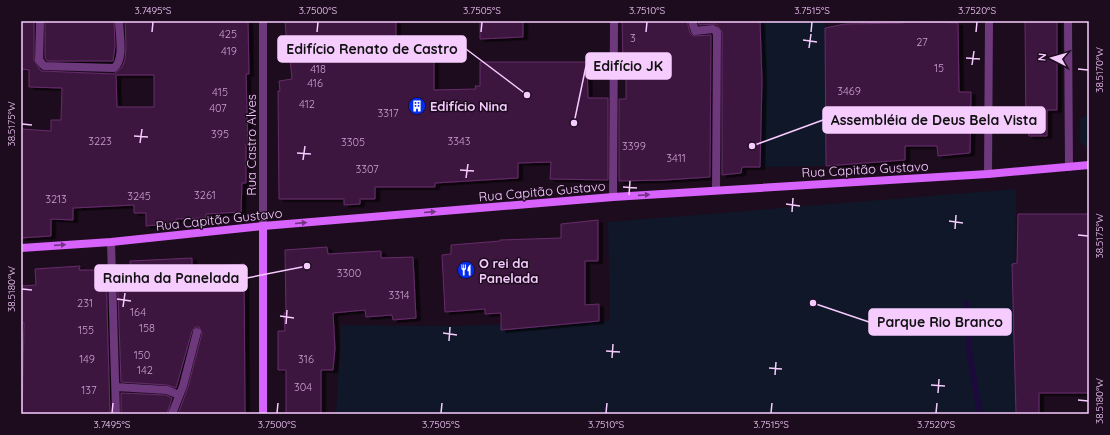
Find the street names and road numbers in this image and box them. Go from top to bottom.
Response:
street label: Rua Castro Alves [243,94,259,196]
street label: Rua Capitão Gustavo [801,158,929,180]
street label: Rua Capitão Gustavo [478,177,606,205]
street label: Rua Capitão Gustavo [155,204,283,234]

